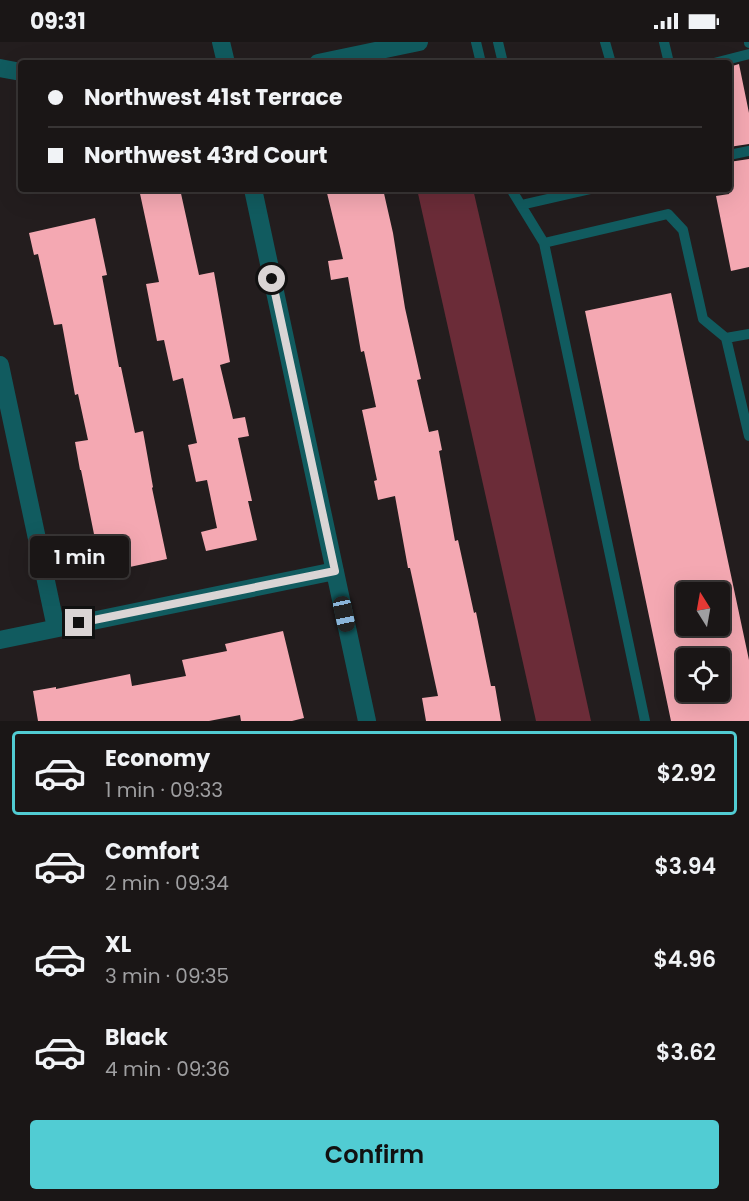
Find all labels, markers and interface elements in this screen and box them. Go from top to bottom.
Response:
text: 09:31 [30,6,86,37]
text: Northwest 41st Terrace [84,82,342,113]
text: Northwest 43rd Court [84,140,327,171]
route start [258,265,285,292]
callout: 1 min [29,536,128,578]
text: 1 min [54,543,105,571]
north arrow [676,582,730,636]
map controls [676,582,730,702]
car [331,595,357,633]
route end [65,609,92,636]
button: locate [676,648,730,702]
text: Economy [105,743,210,774]
icon: car [33,746,87,800]
text: $2.92 [657,758,716,789]
text: 1 min · 09:33 [105,776,223,804]
text: Comfort [105,836,199,867]
icon: car [33,839,87,893]
text: $3.94 [654,851,716,882]
text: 2 min · 09:34 [105,869,229,897]
text: XL [105,929,131,960]
icon: car [33,932,87,986]
text: $4.96 [653,944,716,975]
text: 3 min · 09:35 [105,962,229,990]
text: Black [105,1022,168,1053]
icon: car [33,1025,87,1079]
text: $3.62 [656,1037,716,1068]
text: 4 min · 09:36 [105,1055,230,1083]
button: Confirm [30,1120,719,1189]

